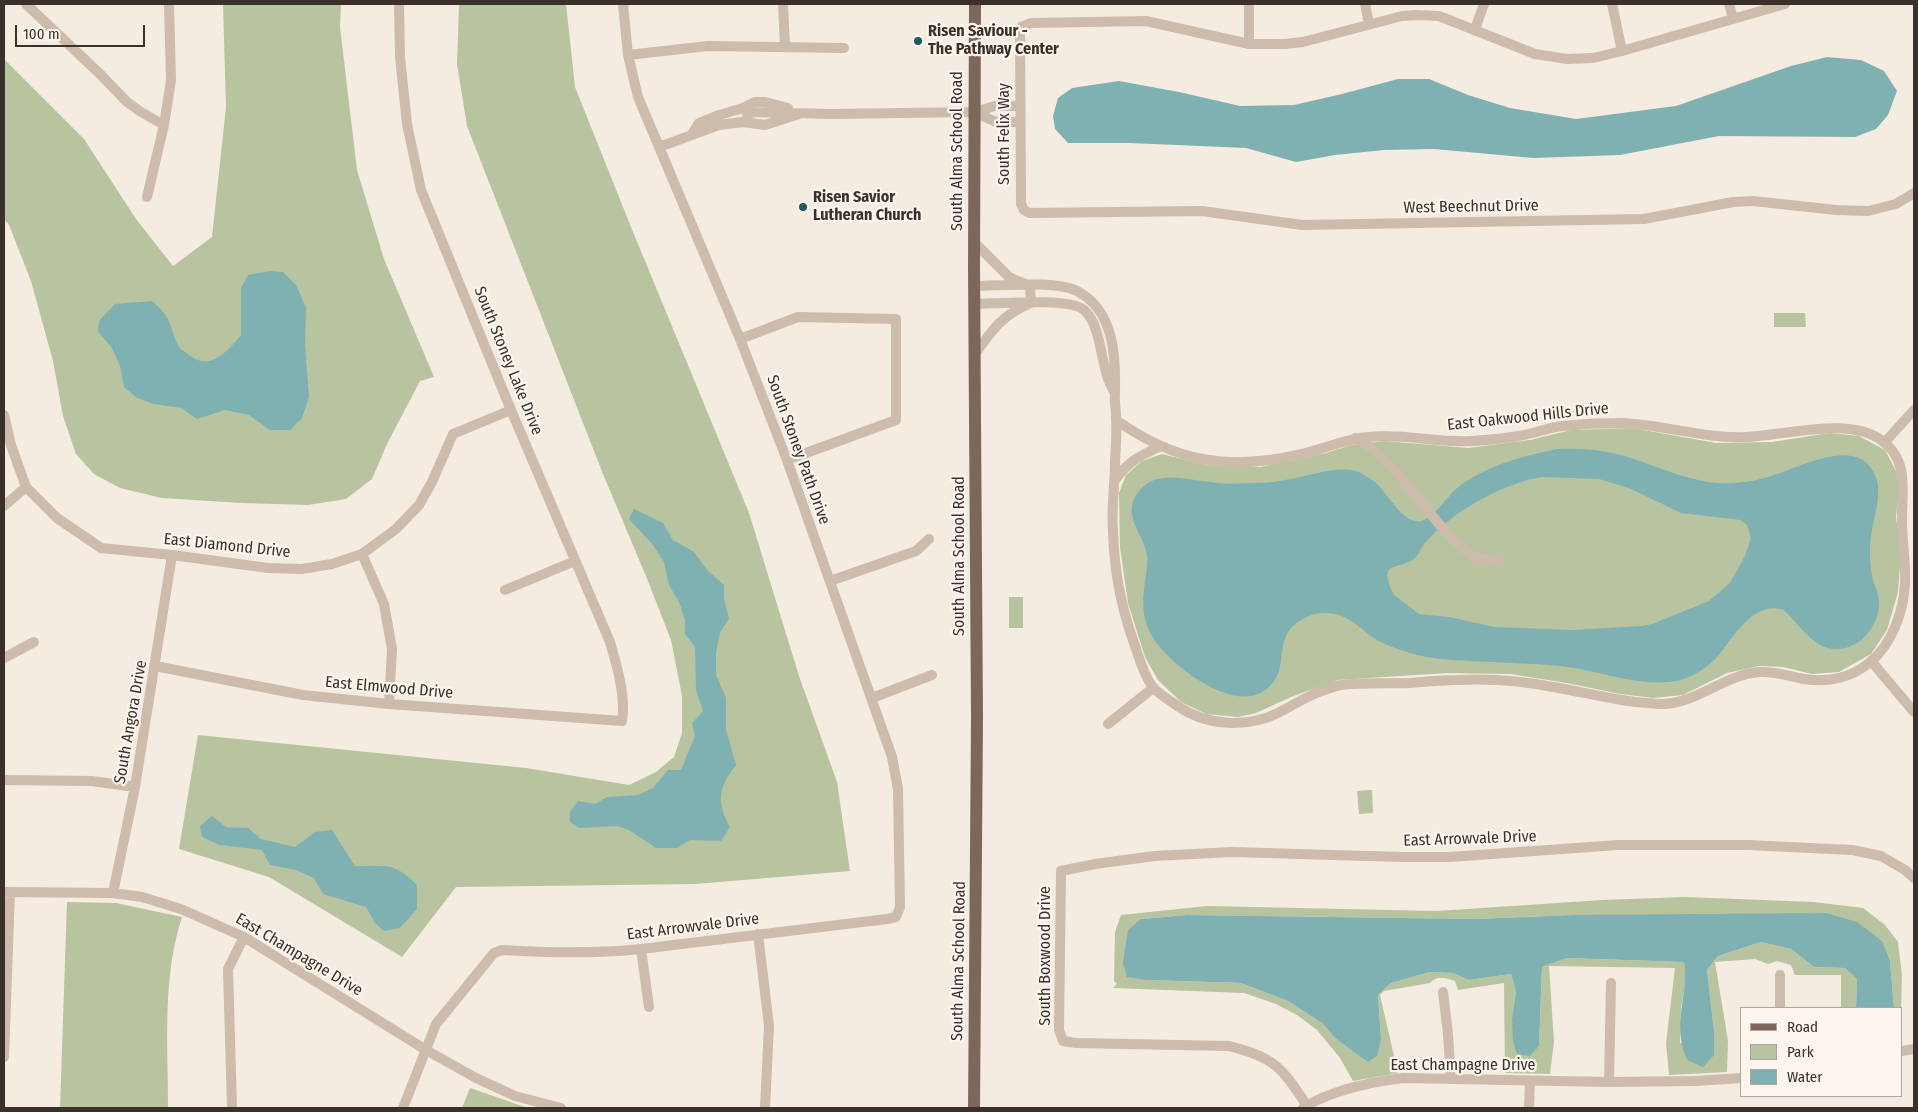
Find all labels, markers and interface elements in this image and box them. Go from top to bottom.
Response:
scale bar [18,15,148,47]
place label: Risen Saviour - The Pathway Center [928,22,1059,60]
text: 100 m [23,25,60,43]
marker: Risen Saviour - The Pathway Center [912,35,924,47]
street label: South Alma School Road [948,71,968,231]
street label: South Felix Way [995,83,1015,185]
place label: Risen Savior Lutheran Church [813,188,921,226]
street label: West Beechnut Drive [1403,196,1539,218]
marker: Risen Savior Lutheran Church [797,201,809,213]
street label: South Stoney Lake Drive [469,284,547,438]
street label: South Stoney Path Drive [762,373,834,527]
street label: East Oakwood Hills Drive [1446,399,1610,435]
street label: South Alma School Road [950,476,970,636]
street label: East Diamond Drive [163,530,291,562]
street label: South Angora Drive [111,659,151,785]
street label: East Elmwood Drive [324,673,454,703]
street label: East Arrowvale Drive [1403,827,1537,851]
street label: South Alma School Road [948,881,970,1041]
street label: South Boxwood Drive [1036,886,1056,1026]
street label: East Champagne Drive [232,909,366,1001]
street label: East Arrowvale Drive [626,909,760,945]
legend [1740,1007,1903,1097]
text: Road [1787,1018,1818,1036]
text: Park [1787,1043,1814,1061]
street label: East Champagne Drive [1391,1056,1535,1076]
text: Water [1787,1068,1822,1086]

